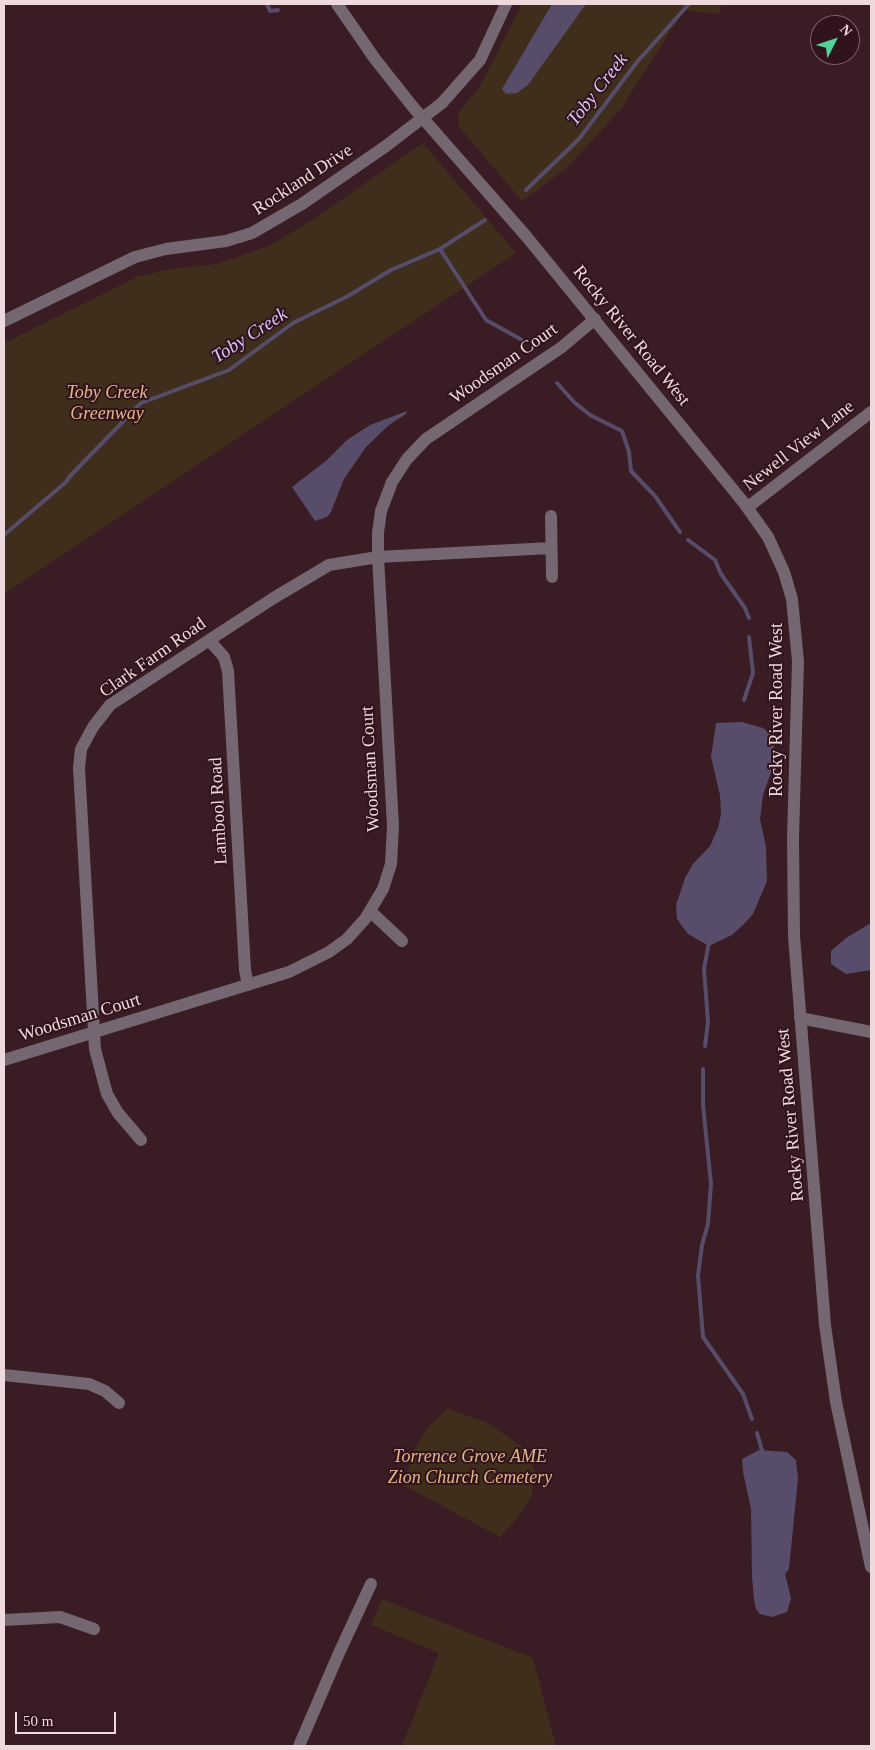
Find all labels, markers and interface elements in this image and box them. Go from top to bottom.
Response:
north arrow [810,15,860,65]
text: N [837,22,855,39]
water label: Toby Creek [563,49,633,131]
street label: Rockland Drive [249,140,357,220]
street label: Rocky River Road West [568,262,694,410]
water label: Toby Creek [208,303,292,369]
street label: Woodsman Court [446,319,562,409]
park label: Toby Creek Greenway [66,382,148,424]
street label: Newell View Lane [739,396,859,496]
street label: Clark Farm Road [96,613,210,703]
street label: Rocky River Road West [766,623,788,797]
street label: Woodsman Court [357,705,385,833]
street label: Lambool Road [205,757,233,865]
street label: Woodsman Court [17,989,143,1047]
street label: Rocky River Road West [773,1027,809,1203]
park label: Torrence Grove AME Zion Church Cemetery [388,1446,552,1488]
scale bar [18,1702,119,1734]
text: 50 m [23,1713,53,1729]

